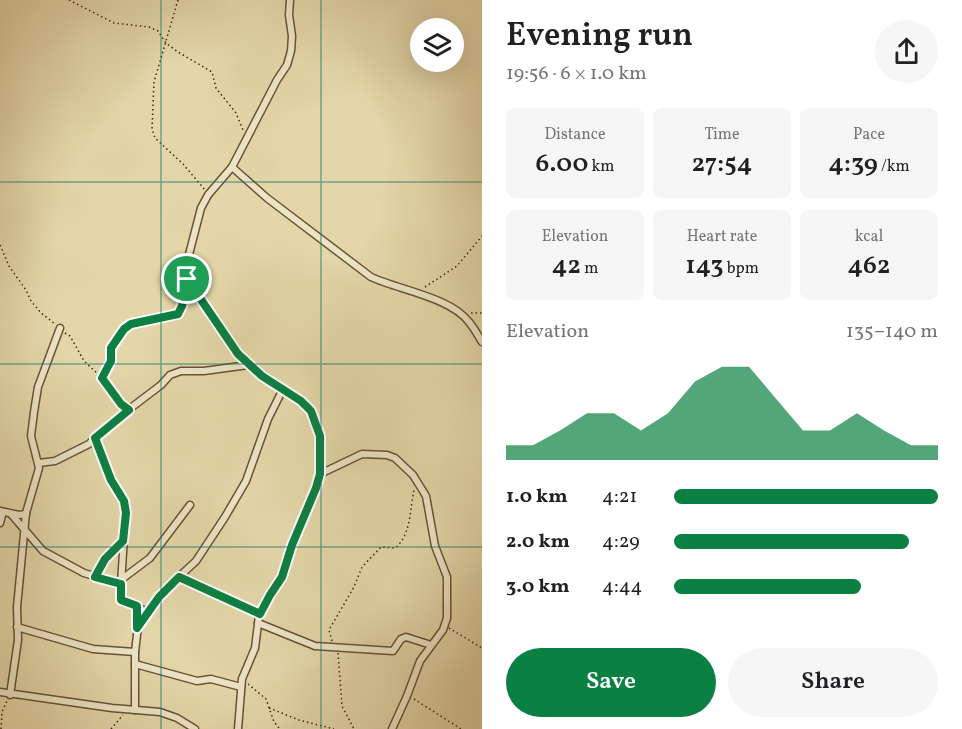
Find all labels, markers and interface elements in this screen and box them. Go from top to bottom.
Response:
text: Evening run [506,14,693,60]
map controls [410,18,464,72]
button: layers [410,18,464,72]
button: share [875,20,938,83]
text: 19:56 · 6 × 1.0 km [506,60,647,88]
text: Distance [544,124,606,146]
text: Time [704,124,740,146]
text: Pace [853,124,885,146]
text: 6.00 [536,146,588,182]
text: 27:54 [692,146,752,182]
text: 4:39 [828,146,878,182]
text: km [588,156,614,178]
text: /km [878,156,910,178]
text: Elevation [542,226,608,248]
text: Heart rate [687,226,757,248]
text: kcal [855,226,883,248]
text: 42 [552,248,581,284]
text: 143 [685,248,724,284]
text: 462 [847,248,891,284]
pin [161,253,212,304]
text: m [581,258,598,280]
text: bpm [724,258,759,280]
icon: arrive [170,262,203,295]
text: Elevation [506,318,589,346]
text: 135–140 m [846,318,938,346]
text: 1.0 km [506,483,568,511]
text: 4:21 [602,483,637,511]
text: 2.0 km [506,528,570,556]
text: 4:29 [602,528,640,556]
text: 3.0 km [506,573,570,601]
text: 4:44 [602,573,643,601]
button: Save [506,648,716,717]
button: Share [728,648,938,717]

